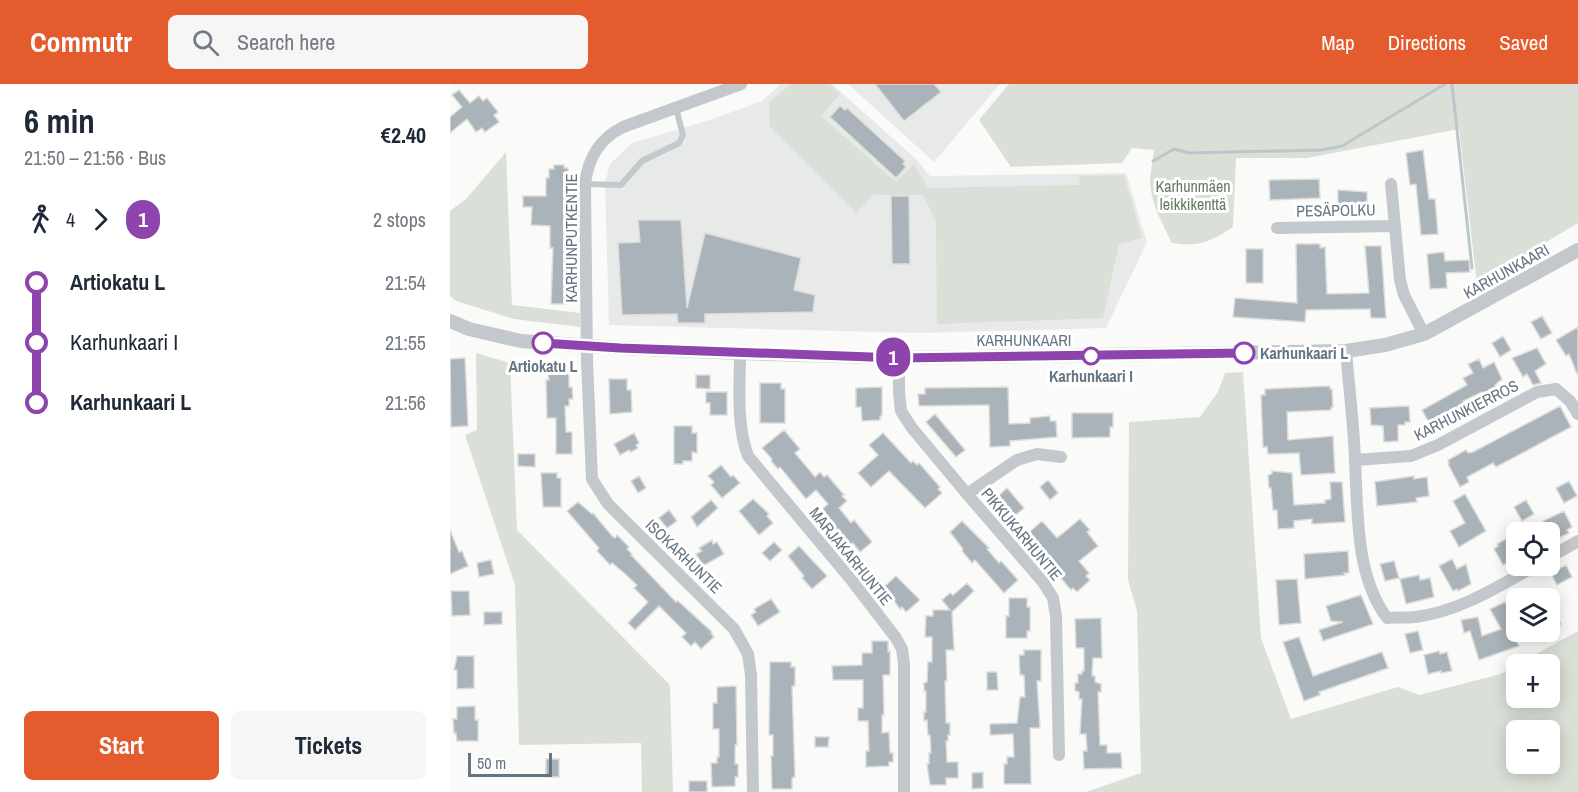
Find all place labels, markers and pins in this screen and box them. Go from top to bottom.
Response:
marker: Artiokatu L [532,332,554,354]
marker: Karhunkaari L [1233,342,1255,364]
place label: Karhunkaari L [1260,342,1348,364]
marker: Karhunkaari I [1082,347,1100,365]
place label: Artiokatu L [508,355,578,377]
place label: Karhunkaari I [1049,365,1133,387]

